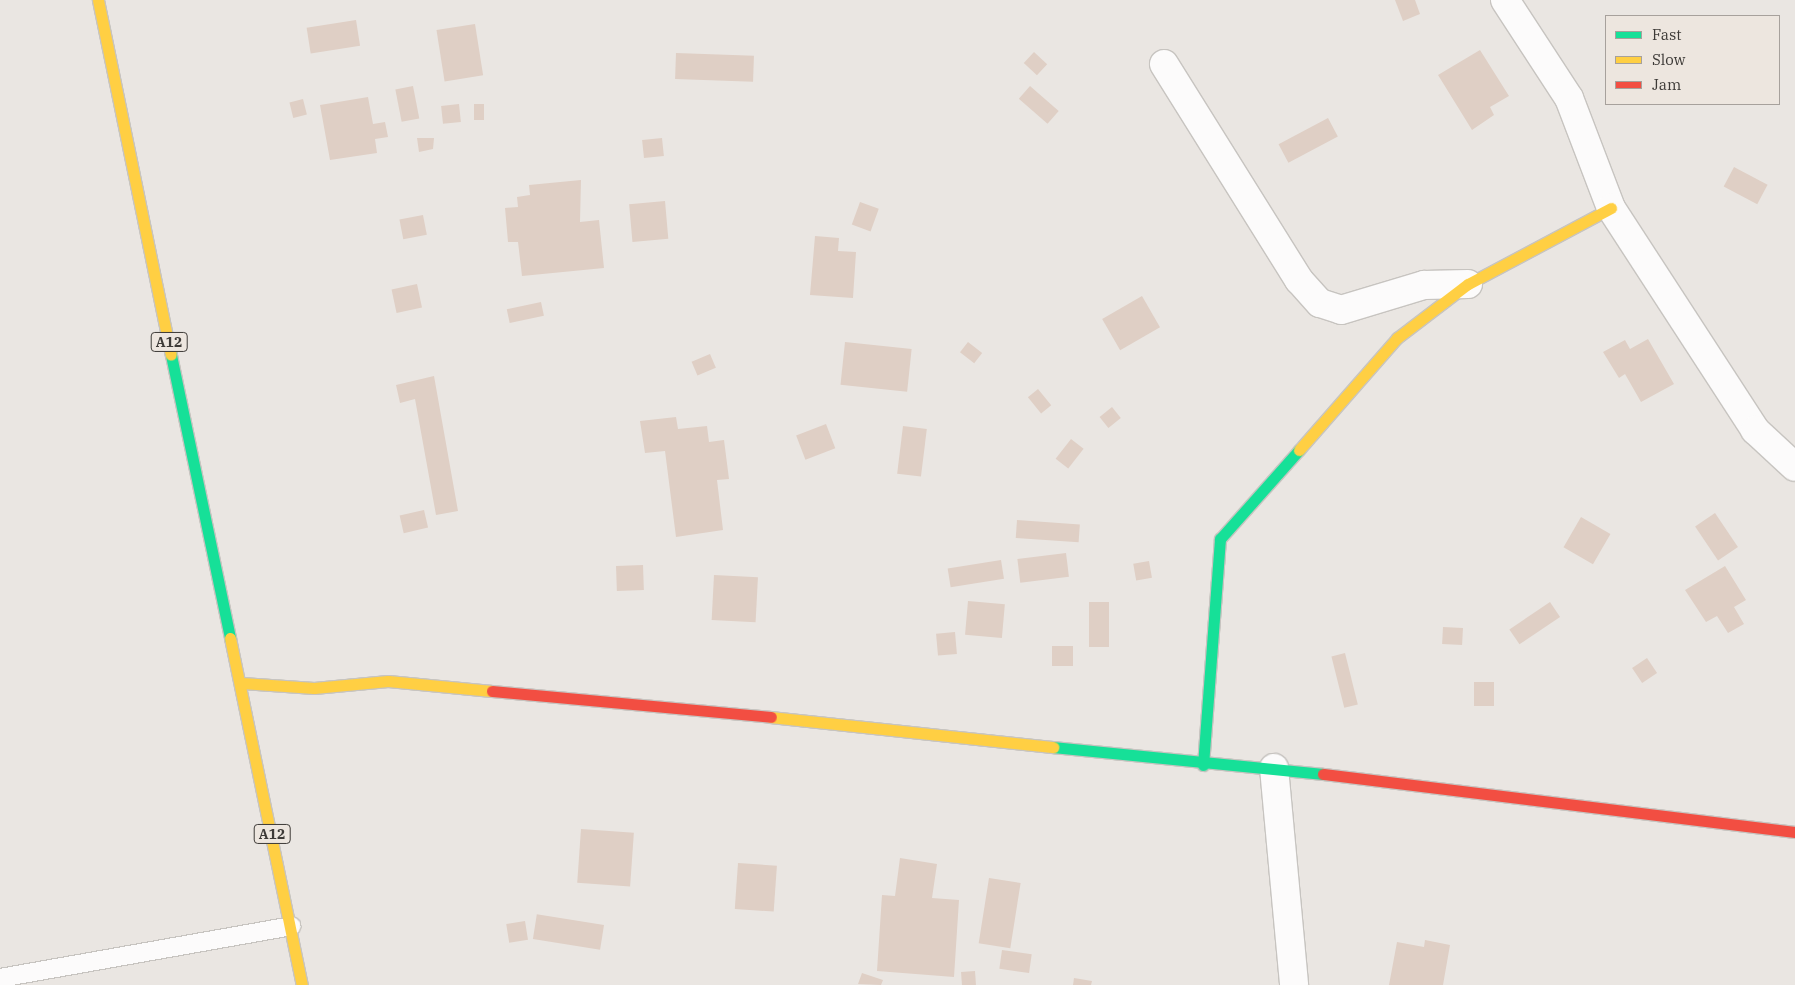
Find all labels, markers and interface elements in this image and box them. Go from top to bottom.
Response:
legend [1605,15,1780,105]
text: Fast [1652,25,1682,44]
text: Slow [1652,50,1685,69]
text: Jam [1652,75,1681,94]
road number: A12 [150,331,188,354]
road number: A12 [253,822,291,846]

